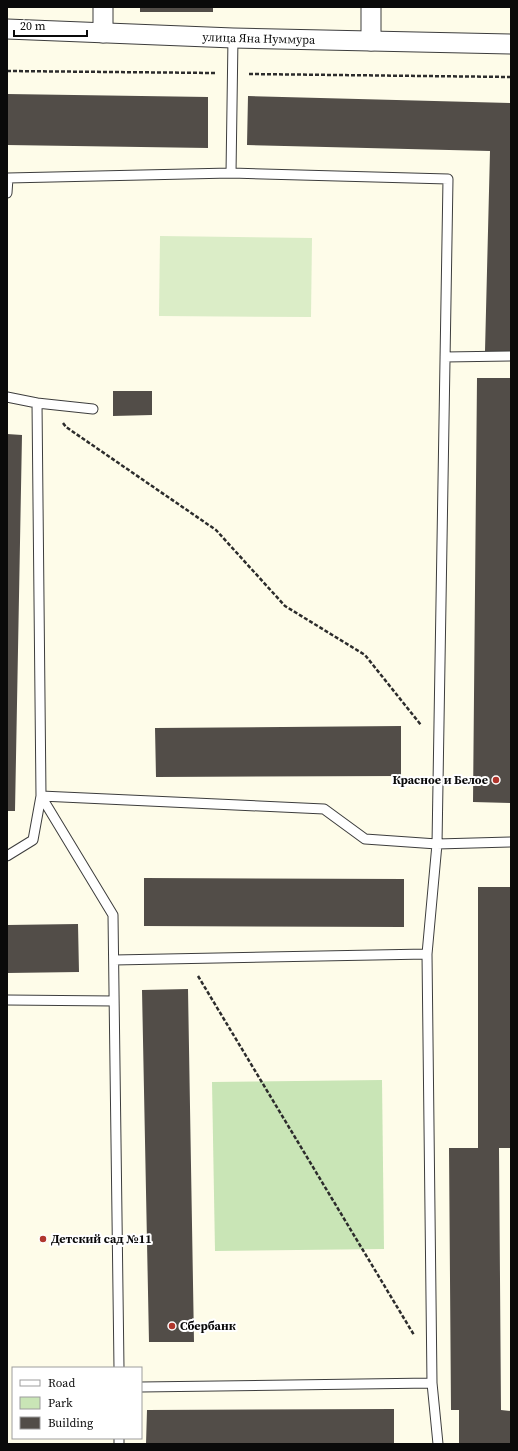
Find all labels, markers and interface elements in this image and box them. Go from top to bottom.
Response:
scale bar [14,12,87,38]
text: 20 m [20,18,46,34]
street label: улица Яна Нуммура [202,29,316,48]
place label: Красное и Белое [392,772,488,788]
marker: Красное и Белое [491,775,501,785]
place label: Детский сад №11 [51,1231,152,1247]
marker: Детский сад №11 [38,1234,48,1244]
place label: Сбербанк [180,1318,236,1334]
marker: Сбербанк [167,1321,177,1331]
legend [12,1367,142,1439]
text: Road [48,1375,75,1391]
text: Park [48,1395,73,1411]
text: Building [48,1415,93,1431]

